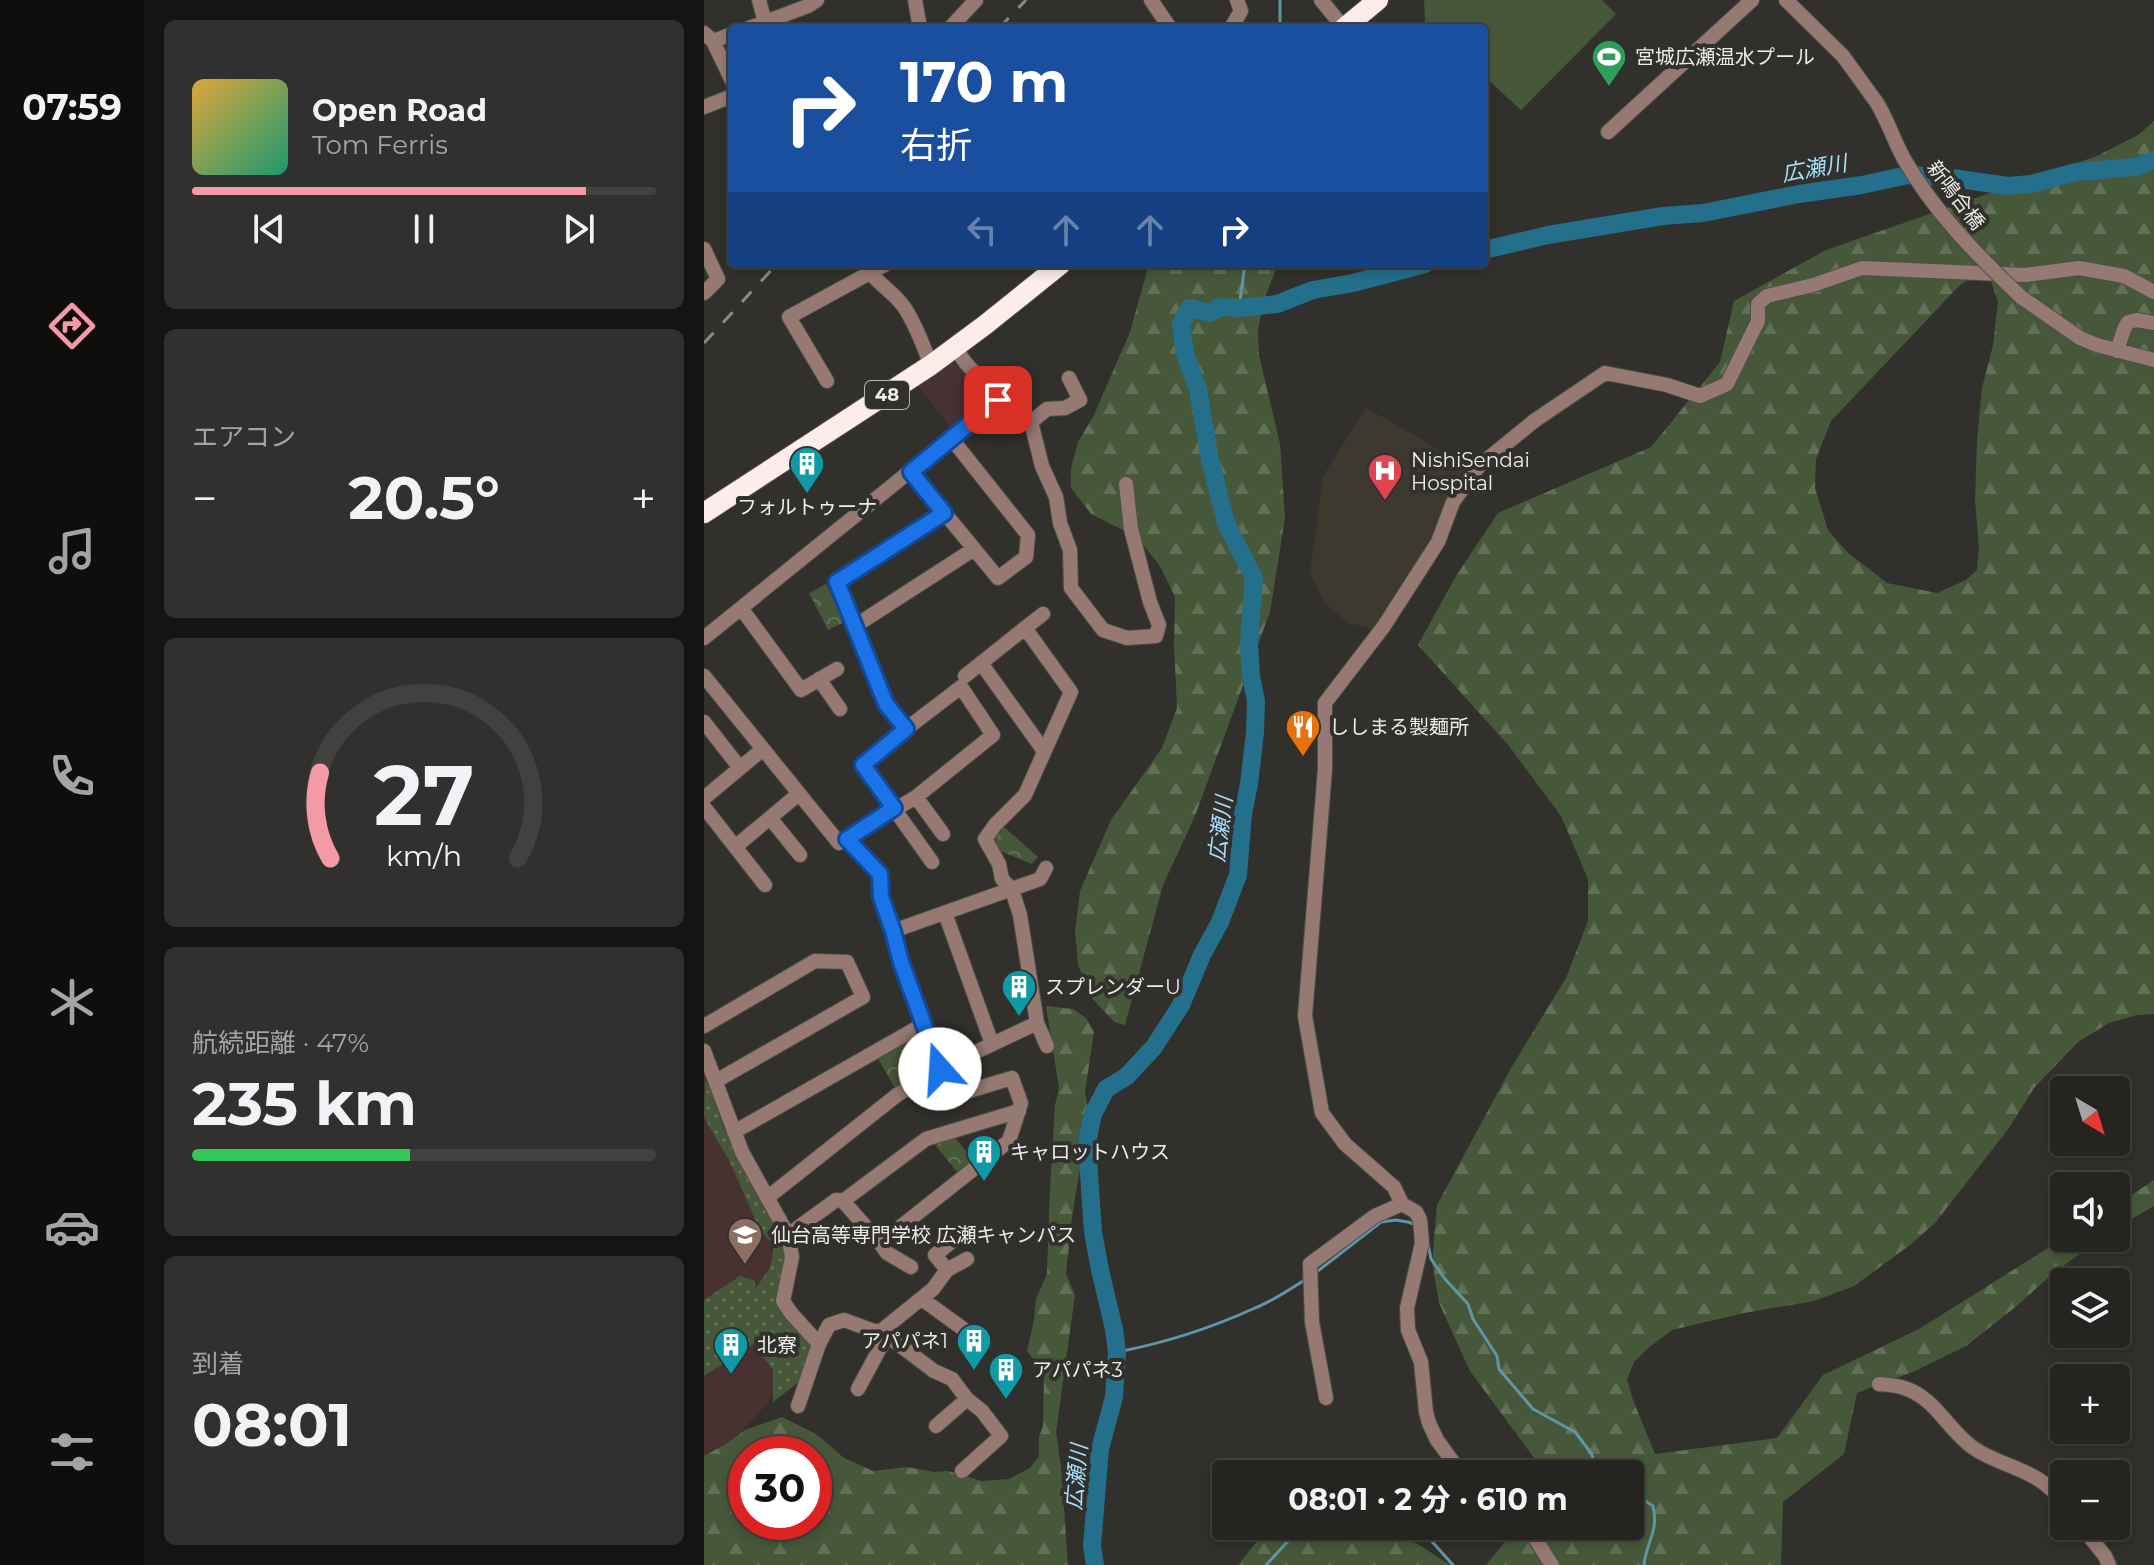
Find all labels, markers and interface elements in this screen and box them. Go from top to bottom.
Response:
sports icon: 宮城広瀬温水プール [1590,38,1628,88]
place label: 宮城広瀬温水プール [1635,45,1815,69]
text: 170 m [900,48,1068,116]
icon: right [768,56,872,160]
text: 07:59 [22,85,122,129]
text: Open Road [312,92,487,129]
text: 右折 [900,123,972,167]
text: Tom Ferris [312,129,448,161]
water label: 広瀬川 [1779,149,1851,188]
street label: 新鳴合橋 [1922,156,1990,234]
icon: previous [247,207,291,251]
icon: pause [402,207,446,251]
icon: next [557,207,601,251]
icon: left [960,208,1004,252]
icon: ahead [1044,208,1088,252]
icon: ahead [1128,208,1172,252]
icon: right [1212,208,1256,252]
icon: directions [44,298,100,354]
pin [964,366,1032,434]
icon: arrive [976,378,1020,422]
road number: 48 [865,381,909,409]
text: エアコン [192,421,296,453]
building icon: フォルトゥーナ [788,445,826,495]
place label: NishiSendai Hospital [1411,448,1530,495]
hospital icon: NishiSendai Hospital [1366,452,1404,502]
text: 20.5° [348,461,500,534]
text: − [192,471,217,525]
text: + [631,471,656,525]
place label: フォルトゥーナ [737,495,877,519]
icon: music [44,523,100,579]
restaurant icon: ししまる製麺所 [1284,708,1322,758]
place label: ししまる製麺所 [1329,715,1469,739]
text: 27 [374,743,474,845]
icon: phone [44,748,100,804]
water label: 広瀬川 [1203,793,1238,863]
text: km/h [386,838,462,873]
building icon: スプレンダーU [1000,968,1038,1018]
icon: climate [44,974,100,1030]
place label: スプレンダーU [1045,975,1181,999]
text: 航続距離 · 47% [192,1027,369,1059]
position arrow [898,1027,982,1111]
text: 235 km [192,1067,417,1140]
north arrow [2050,1076,2130,1156]
map controls [2050,1076,2130,1540]
building icon: キャロットハウス [965,1133,1003,1183]
place label: キャロットハウス [1010,1140,1170,1164]
button: sound [2050,1172,2130,1252]
icon: car [44,1199,100,1255]
school or university icon: 仙台高等専門学校 広瀬キャンパス [726,1216,764,1266]
place label: 仙台高等専門学校 広瀬キャンパス [771,1223,1076,1247]
button: layers [2050,1268,2130,1348]
building icon: アパパネ1 [955,1322,993,1372]
building icon: 北寮 [712,1326,750,1376]
place label: アパパネ1 [861,1329,948,1353]
place label: 北寮 [757,1333,797,1357]
text: 到着 [192,1348,244,1380]
building icon: アパパネ3 [987,1351,1025,1401]
place label: アパパネ3 [1032,1358,1123,1382]
button: + [2050,1364,2130,1444]
text: 08:01 [192,1388,352,1461]
icon: filters [44,1424,100,1480]
speed limit sign: 30 [728,1436,832,1540]
water label: 広瀬川 [1060,1441,1093,1511]
button: − [2050,1460,2130,1540]
text: 08:01 · 2 分 · 610 m [1288,1481,1568,1518]

